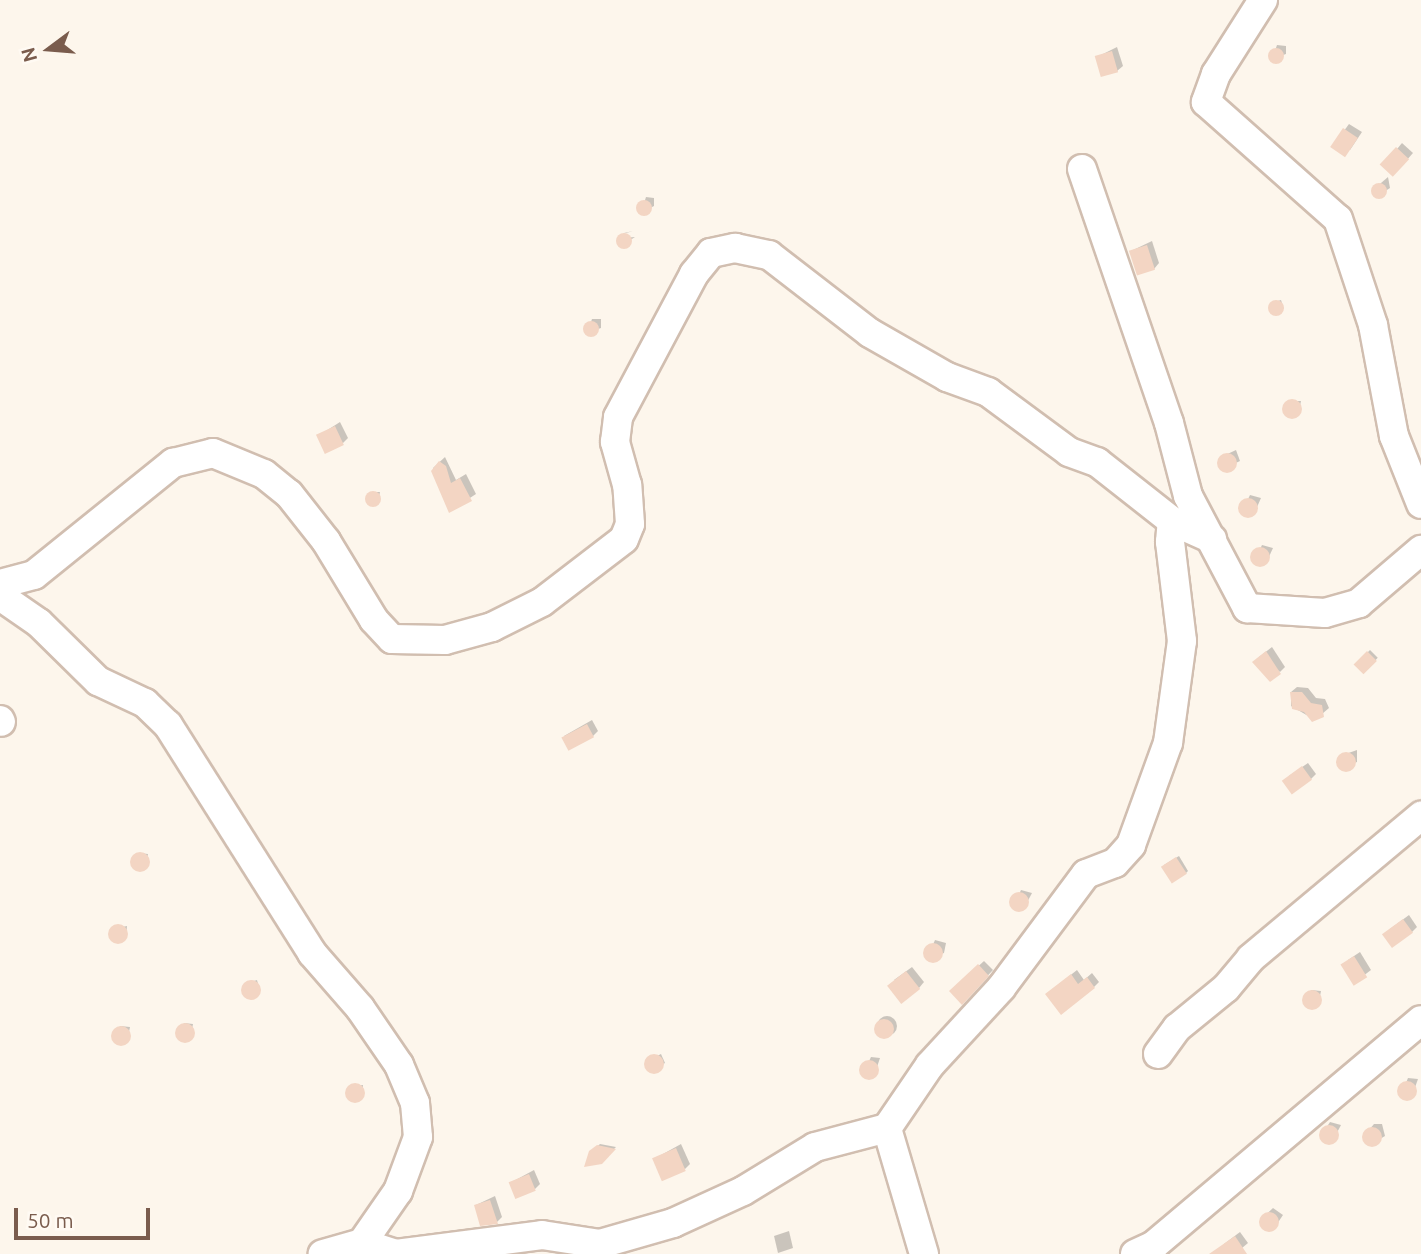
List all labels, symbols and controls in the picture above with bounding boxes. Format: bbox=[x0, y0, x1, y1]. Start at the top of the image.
north arrow bbox=[14, 14, 84, 84]
text: N bbox=[16, 45, 41, 65]
scale bar bbox=[18, 1194, 154, 1238]
text: 50 m bbox=[27, 1208, 74, 1232]

